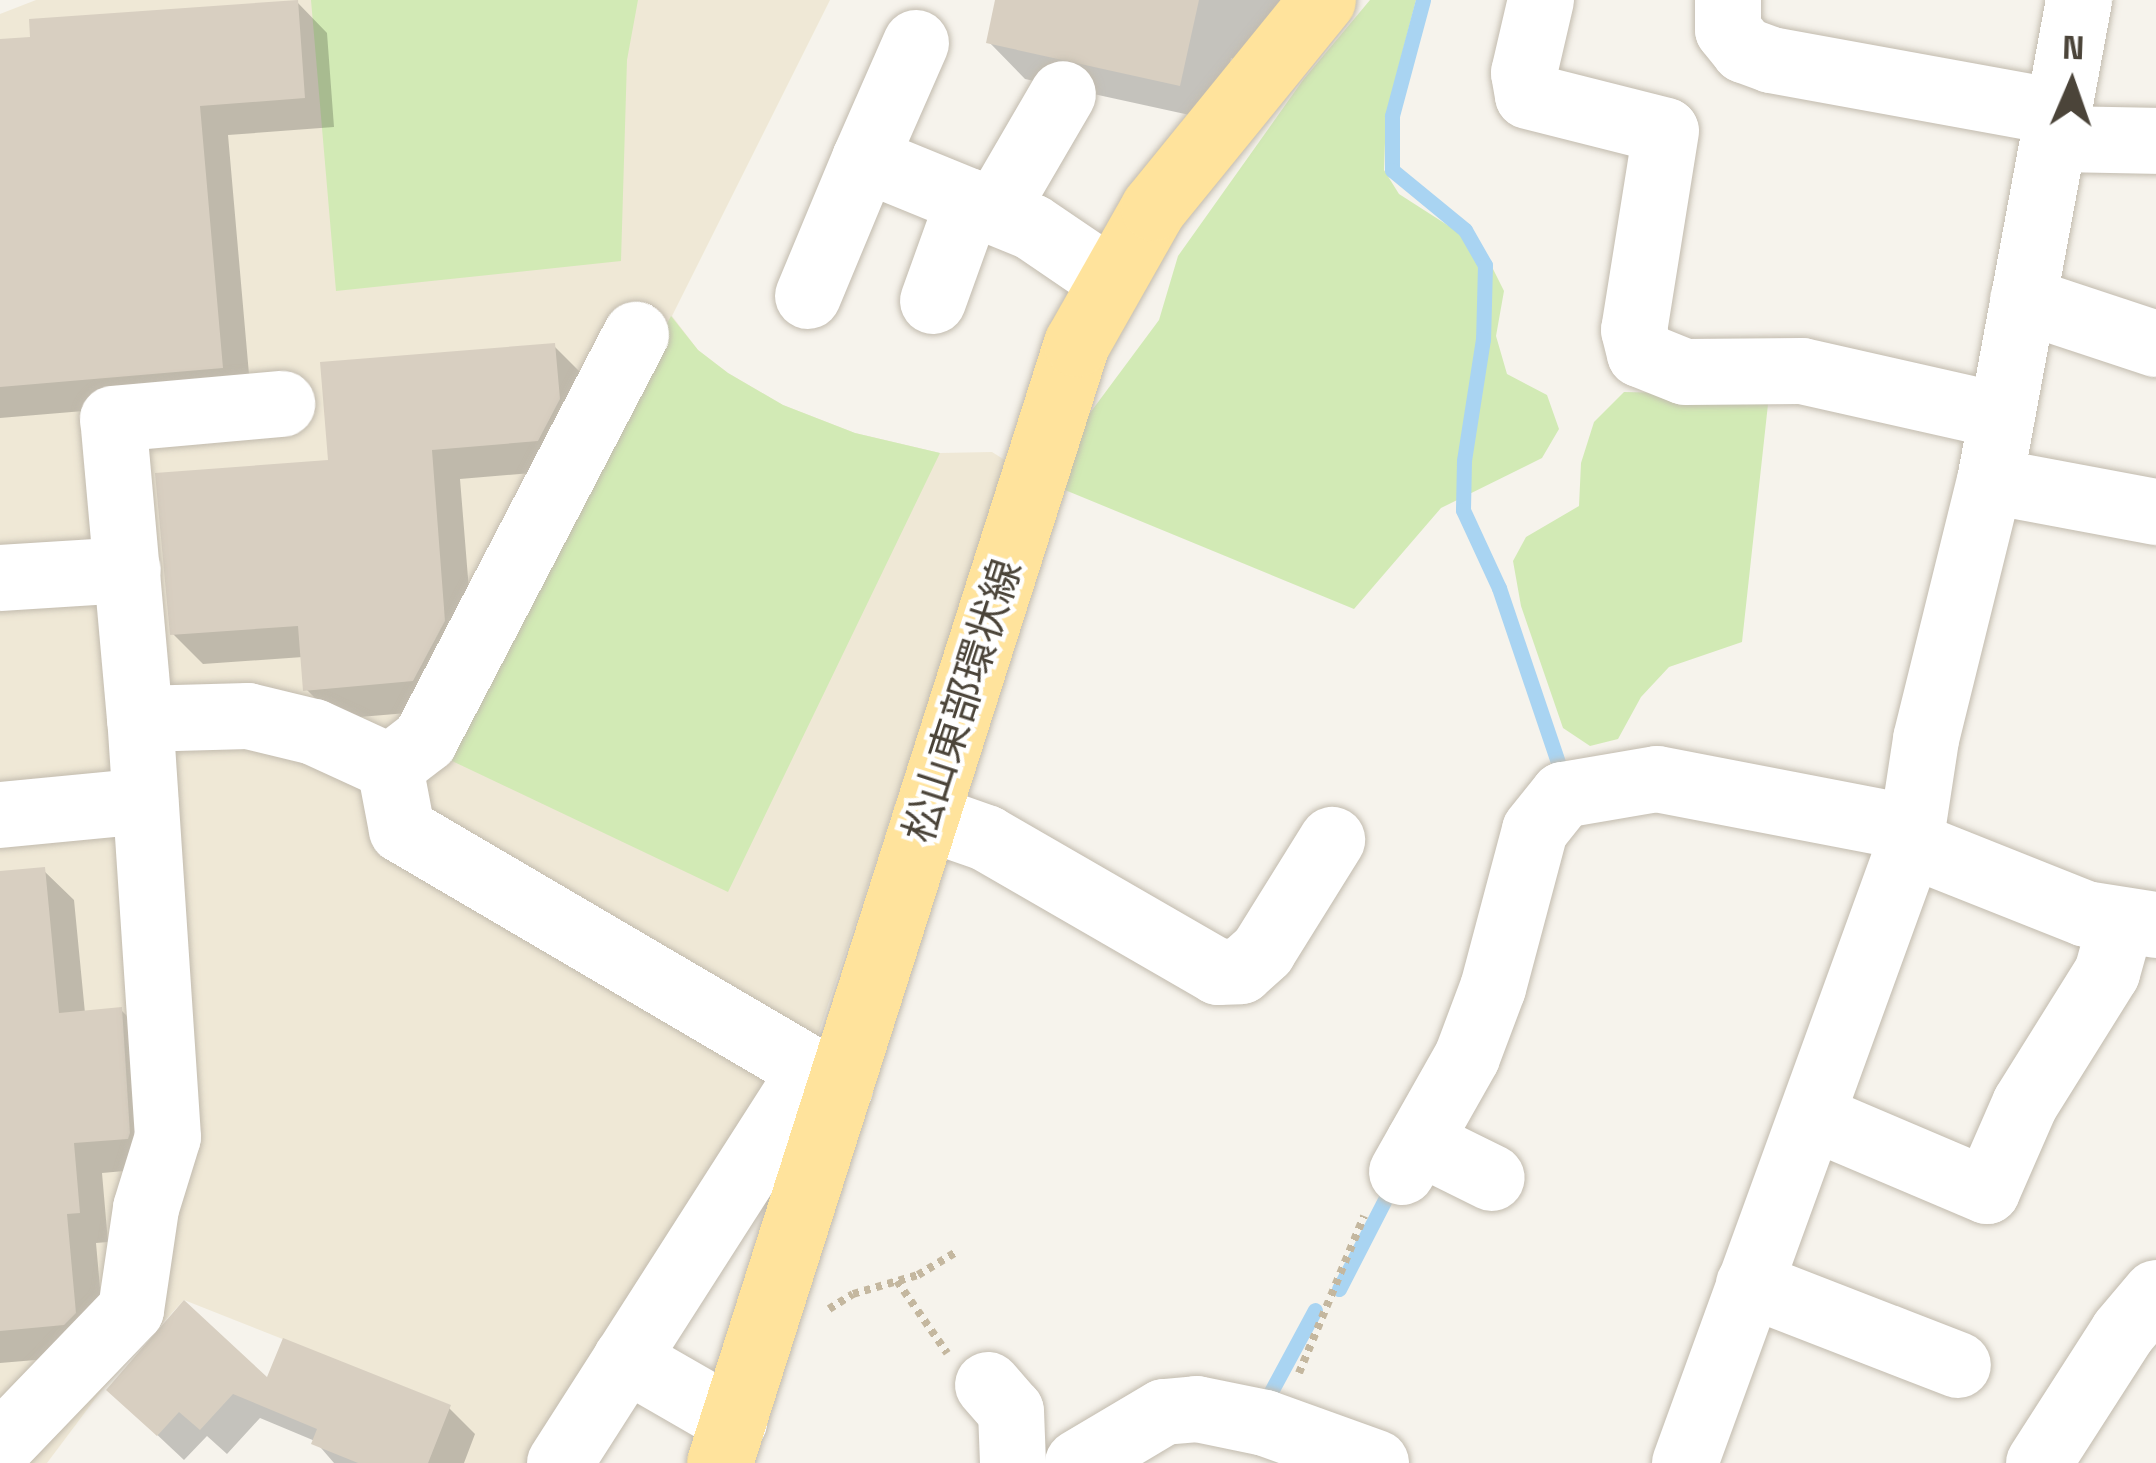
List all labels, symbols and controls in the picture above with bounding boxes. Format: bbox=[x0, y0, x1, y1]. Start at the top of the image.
north arrow bbox=[2012, 24, 2132, 144]
text: N bbox=[2061, 27, 2085, 69]
street label: 松山東部環状線 bbox=[894, 553, 1032, 849]

